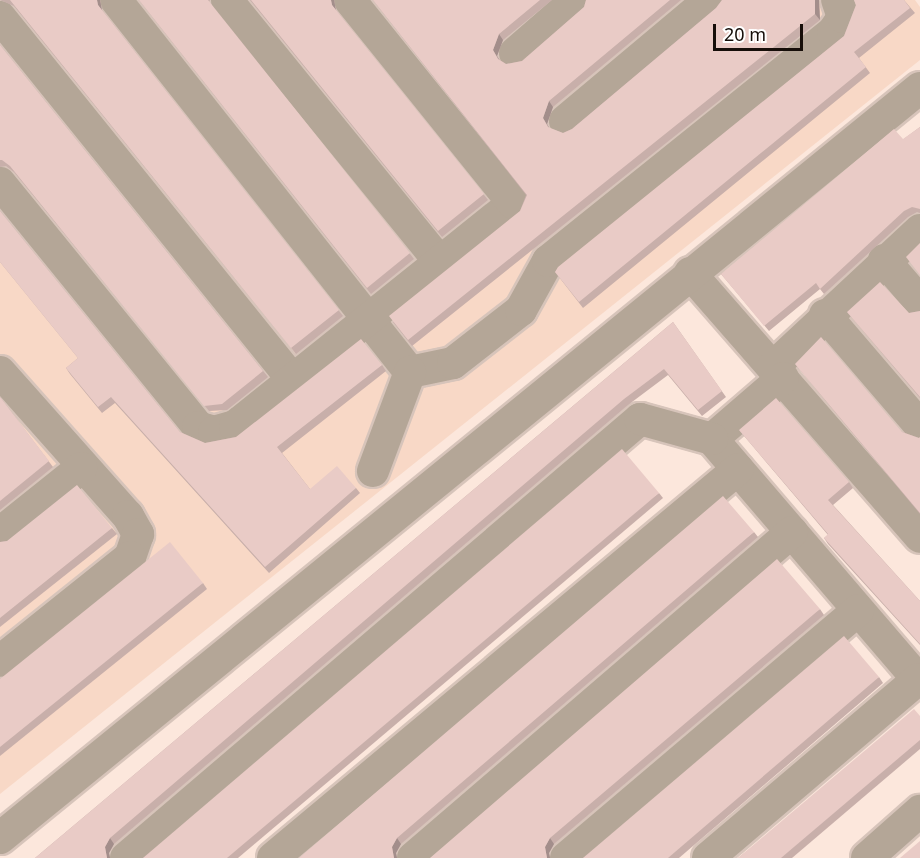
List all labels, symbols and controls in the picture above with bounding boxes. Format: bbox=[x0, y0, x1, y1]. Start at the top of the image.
scale bar bbox=[716, 12, 806, 50]
text: 20 m bbox=[724, 22, 766, 46]

